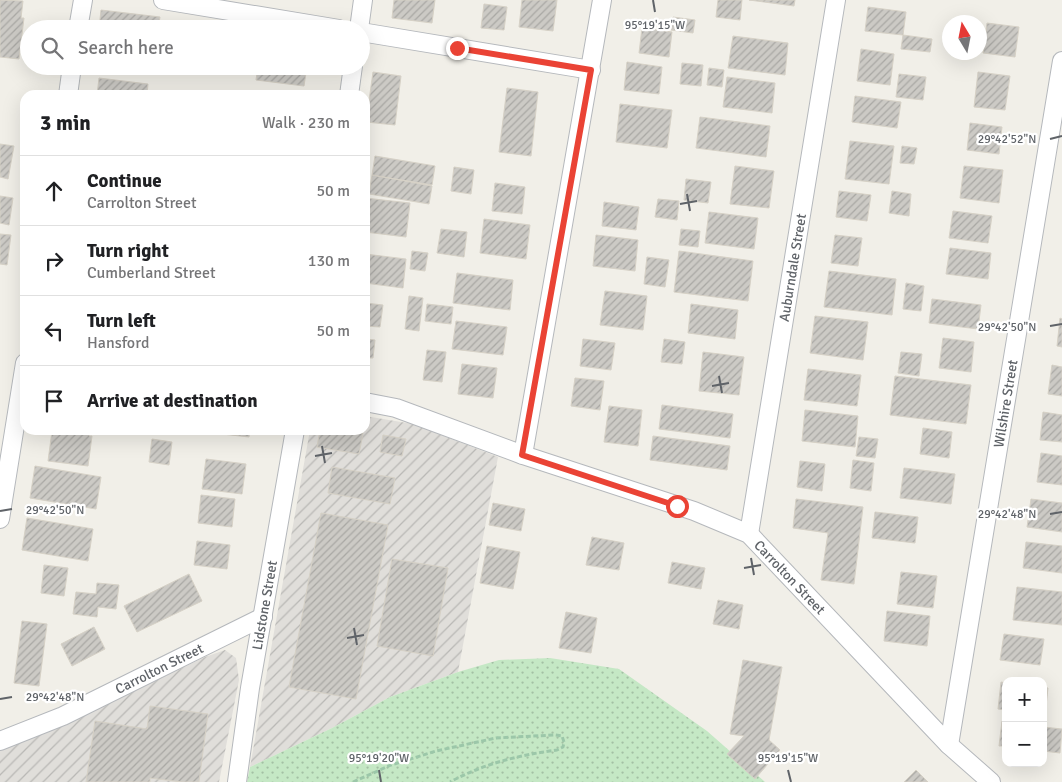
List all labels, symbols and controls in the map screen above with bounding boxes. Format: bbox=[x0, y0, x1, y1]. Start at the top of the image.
north arrow bbox=[942, 15, 987, 60]
text: 95°19'15"W bbox=[625, 18, 685, 33]
search box bbox=[20, 20, 370, 75]
icon: search bbox=[38, 34, 66, 62]
text: Search here bbox=[78, 36, 174, 60]
route end bbox=[446, 37, 469, 60]
text: 3 min bbox=[40, 110, 91, 136]
text: Walk · 230 m bbox=[262, 113, 350, 133]
text: 29°42'52"N bbox=[978, 132, 1036, 147]
text: Continue bbox=[87, 169, 162, 193]
icon: ahead bbox=[40, 177, 68, 205]
text: 50 m bbox=[316, 181, 350, 201]
text: Carrolton Street bbox=[87, 193, 197, 213]
street label: Auburndale Street bbox=[776, 212, 810, 323]
text: Turn right bbox=[87, 239, 169, 263]
icon: right bbox=[40, 247, 68, 275]
text: 130 m bbox=[308, 251, 350, 271]
text: Cumberland Street bbox=[87, 263, 216, 283]
text: Turn left bbox=[87, 309, 156, 333]
icon: left bbox=[40, 317, 68, 345]
text: 29°42'50"N bbox=[978, 320, 1036, 335]
text: 50 m bbox=[316, 321, 350, 341]
text: Hansford bbox=[87, 333, 149, 353]
street label: Wilshire Street bbox=[990, 358, 1022, 449]
icon: arrive bbox=[40, 387, 68, 415]
text: Arrive at destination bbox=[87, 389, 258, 413]
route start bbox=[666, 495, 689, 518]
text: 29°42'50"N bbox=[26, 503, 84, 518]
text: 29°42'48"N bbox=[978, 507, 1036, 522]
street label: Carrolton Street bbox=[750, 537, 829, 618]
street label: Lidstone Street bbox=[249, 559, 281, 651]
street label: Carrolton Street bbox=[113, 640, 206, 698]
map controls bbox=[1002, 677, 1047, 767]
button: + bbox=[1002, 677, 1047, 722]
text: 29°42'48"N bbox=[26, 690, 84, 705]
button: − bbox=[1002, 722, 1047, 767]
text: 95°19'20"W bbox=[349, 751, 409, 766]
text: 95°19'15"W bbox=[758, 751, 818, 766]

